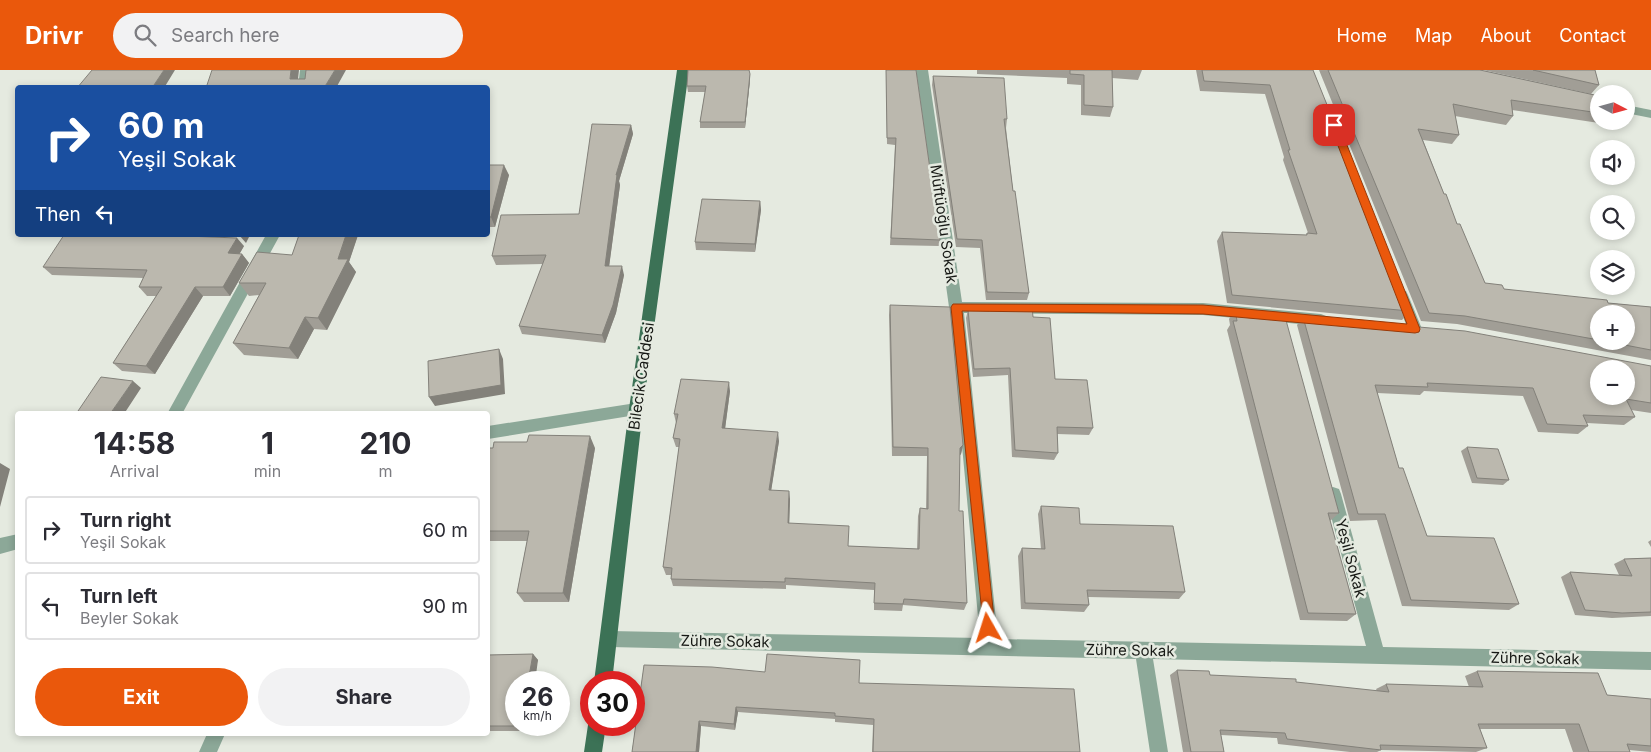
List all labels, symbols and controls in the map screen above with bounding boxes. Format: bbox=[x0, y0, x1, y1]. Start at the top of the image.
search box bbox=[113, 13, 463, 58]
text: Drivr bbox=[25, 21, 83, 50]
icon: search bbox=[131, 21, 159, 49]
text: Search here bbox=[171, 24, 280, 47]
text: Home bbox=[1337, 25, 1387, 46]
text: Map bbox=[1415, 25, 1452, 46]
text: About bbox=[1480, 25, 1531, 46]
text: Contact bbox=[1559, 25, 1626, 46]
north arrow bbox=[1590, 85, 1635, 130]
map controls bbox=[1590, 85, 1635, 405]
text: 60 m bbox=[118, 104, 205, 146]
pin bbox=[1313, 104, 1355, 146]
icon: right bbox=[35, 105, 100, 170]
icon: arrive bbox=[1320, 111, 1348, 139]
button: sound bbox=[1590, 140, 1635, 185]
text: Yeşil Sokak bbox=[118, 146, 236, 172]
street label: Müftüoğlu Sokak bbox=[926, 163, 962, 285]
button: search bbox=[1590, 195, 1635, 240]
icon: left bbox=[91, 200, 119, 228]
text: Then bbox=[35, 203, 81, 226]
button: layers bbox=[1590, 250, 1635, 295]
button: + bbox=[1590, 305, 1635, 350]
street label: Bilecik Caddesi bbox=[624, 321, 658, 431]
button: − bbox=[1590, 360, 1635, 405]
text: 14:58 bbox=[93, 425, 175, 461]
text: 1 bbox=[261, 425, 274, 461]
text: 210 bbox=[360, 425, 412, 461]
text: Arrival bbox=[110, 461, 159, 481]
text: min bbox=[254, 461, 281, 481]
text: m bbox=[379, 461, 393, 481]
text: Turn right bbox=[80, 509, 171, 532]
icon: right bbox=[37, 516, 65, 544]
street label: Yeşil Sokak bbox=[1331, 517, 1371, 600]
text: 60 m bbox=[422, 519, 468, 542]
text: Yeşil Sokak bbox=[80, 532, 166, 552]
text: Turn left bbox=[80, 585, 158, 608]
icon: left bbox=[37, 592, 65, 620]
text: 90 m bbox=[422, 595, 468, 618]
position arrow bbox=[961, 601, 1013, 653]
text: Beyler Sokak bbox=[80, 608, 179, 628]
street label: Zühre Sokak bbox=[680, 631, 770, 651]
street label: Zühre Sokak bbox=[1085, 640, 1175, 660]
street label: Zühre Sokak bbox=[1490, 648, 1580, 668]
button: Exit bbox=[35, 668, 248, 726]
button: Share bbox=[258, 668, 470, 726]
speed limit sign: 30 bbox=[580, 671, 645, 736]
text: 26 bbox=[522, 682, 553, 712]
text: km/h bbox=[523, 708, 552, 723]

